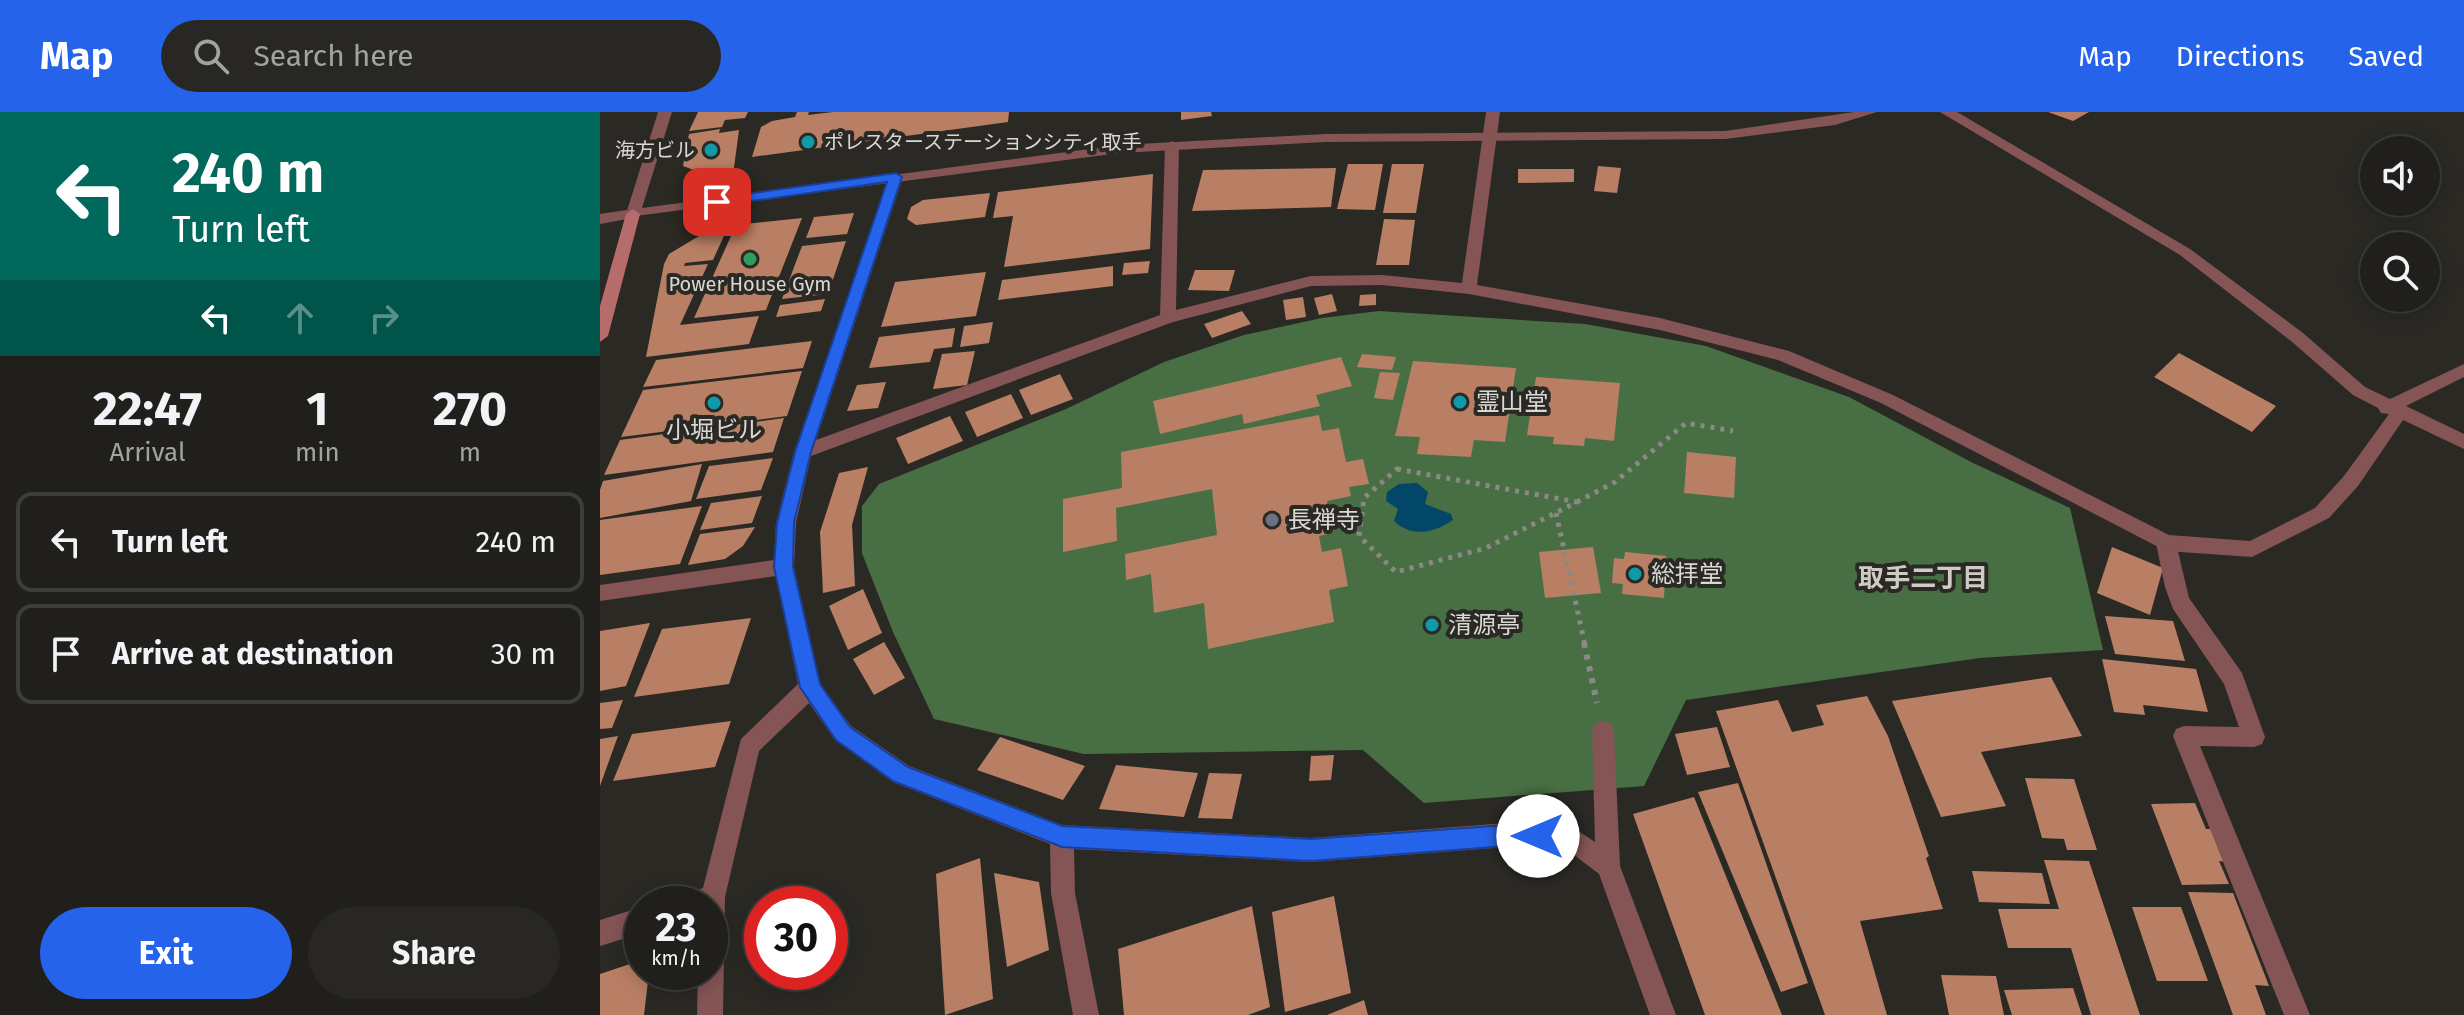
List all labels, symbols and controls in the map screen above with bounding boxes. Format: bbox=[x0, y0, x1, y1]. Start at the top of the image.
search box bbox=[161, 20, 721, 92]
text: Map bbox=[40, 33, 113, 79]
icon: search bbox=[189, 34, 233, 78]
text: Search here bbox=[253, 38, 414, 74]
text: Map bbox=[2078, 40, 2132, 73]
text: Directions bbox=[2176, 40, 2304, 73]
text: Saved bbox=[2348, 40, 2424, 73]
place label: ポレスターステーションシティ取手 bbox=[824, 130, 1141, 154]
marker: ポレスターステーションシティ取手 bbox=[799, 133, 817, 151]
map controls bbox=[2360, 136, 2440, 312]
button: sound bbox=[2360, 136, 2440, 216]
place label: 海方ビル bbox=[615, 138, 695, 162]
text: 240 m bbox=[172, 140, 324, 207]
marker: 海方ビル bbox=[702, 141, 720, 159]
icon: left bbox=[40, 144, 144, 248]
pin bbox=[683, 168, 751, 236]
icon: arrive bbox=[695, 180, 739, 224]
text: Turn left bbox=[172, 208, 310, 252]
button: search bbox=[2360, 232, 2440, 312]
marker: Power House Gym bbox=[741, 250, 759, 268]
place label: Power House Gym bbox=[668, 272, 832, 296]
icon: left bbox=[194, 296, 238, 340]
icon: ahead bbox=[278, 296, 322, 340]
icon: right bbox=[362, 296, 406, 340]
text: 22:47 bbox=[93, 380, 202, 438]
text: 1 bbox=[306, 380, 329, 438]
text: 270 bbox=[433, 380, 507, 438]
place label: 霊山堂 bbox=[1476, 388, 1548, 416]
marker: 霊山堂 bbox=[1451, 393, 1469, 411]
marker: 小堀ビル bbox=[705, 394, 723, 412]
place label: 小堀ビル bbox=[666, 416, 762, 444]
text: Arrival bbox=[109, 437, 186, 468]
text: min bbox=[295, 437, 340, 468]
text: m bbox=[459, 437, 481, 468]
place label: 長禅寺 bbox=[1288, 506, 1360, 534]
marker: 長禅寺 bbox=[1263, 511, 1281, 529]
icon: left bbox=[44, 520, 88, 564]
text: Turn left bbox=[112, 524, 228, 560]
text: 240 m bbox=[476, 524, 556, 560]
place label: 総拝堂 bbox=[1651, 560, 1723, 588]
district label: 取手二丁目 bbox=[1858, 563, 1988, 594]
marker: 総拝堂 bbox=[1626, 565, 1644, 583]
place label: 清源亭 bbox=[1448, 611, 1520, 639]
marker: 清源亭 bbox=[1423, 616, 1441, 634]
icon: arrive bbox=[44, 632, 88, 676]
text: Arrive at destination bbox=[112, 636, 394, 672]
text: 30 m bbox=[491, 636, 556, 672]
position arrow bbox=[1496, 794, 1580, 878]
speed limit sign: 30 bbox=[744, 886, 848, 990]
text: 23 bbox=[655, 904, 697, 952]
button: Exit bbox=[40, 907, 292, 999]
button: Share bbox=[308, 907, 560, 999]
text: km/h bbox=[651, 946, 701, 970]

